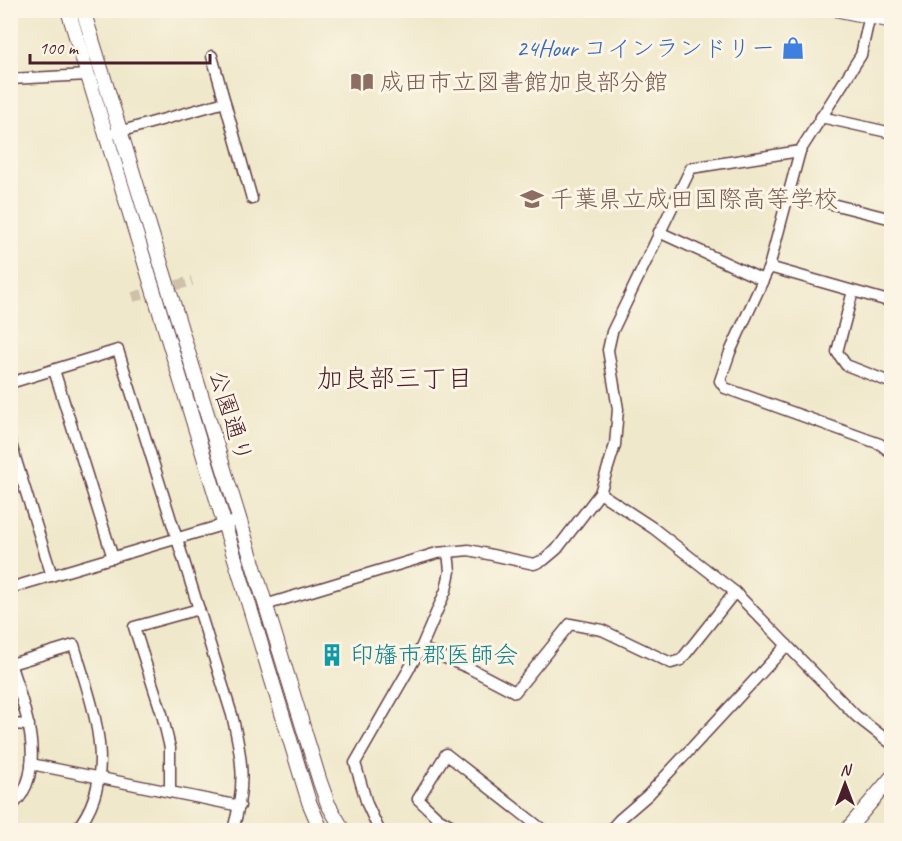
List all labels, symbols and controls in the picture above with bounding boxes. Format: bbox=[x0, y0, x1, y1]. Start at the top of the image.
scale bar bbox=[30, 27, 210, 65]
place label: 24Hour コインランドリー bbox=[516, 33, 775, 63]
shop icon: 24Hour コインランドリー bbox=[780, 35, 806, 61]
text: 100 m bbox=[39, 37, 80, 59]
place label: 成田市立図書館加良部分館 bbox=[380, 67, 668, 97]
library icon: 成田市立図書館加良部分館 bbox=[349, 69, 375, 95]
place label: 千葉県立成田国際高等学校 bbox=[550, 184, 838, 214]
school or university icon: 千葉県立成田国際高等学校 bbox=[519, 186, 545, 212]
district label: 加良部三丁目 bbox=[317, 362, 473, 395]
street label: 公園通り bbox=[203, 366, 259, 466]
place label: 印旛市郡医師会 bbox=[350, 640, 518, 670]
building icon: 印旛市郡医師会 bbox=[319, 642, 345, 668]
north arrow bbox=[815, 754, 875, 814]
text: N bbox=[840, 760, 853, 780]

